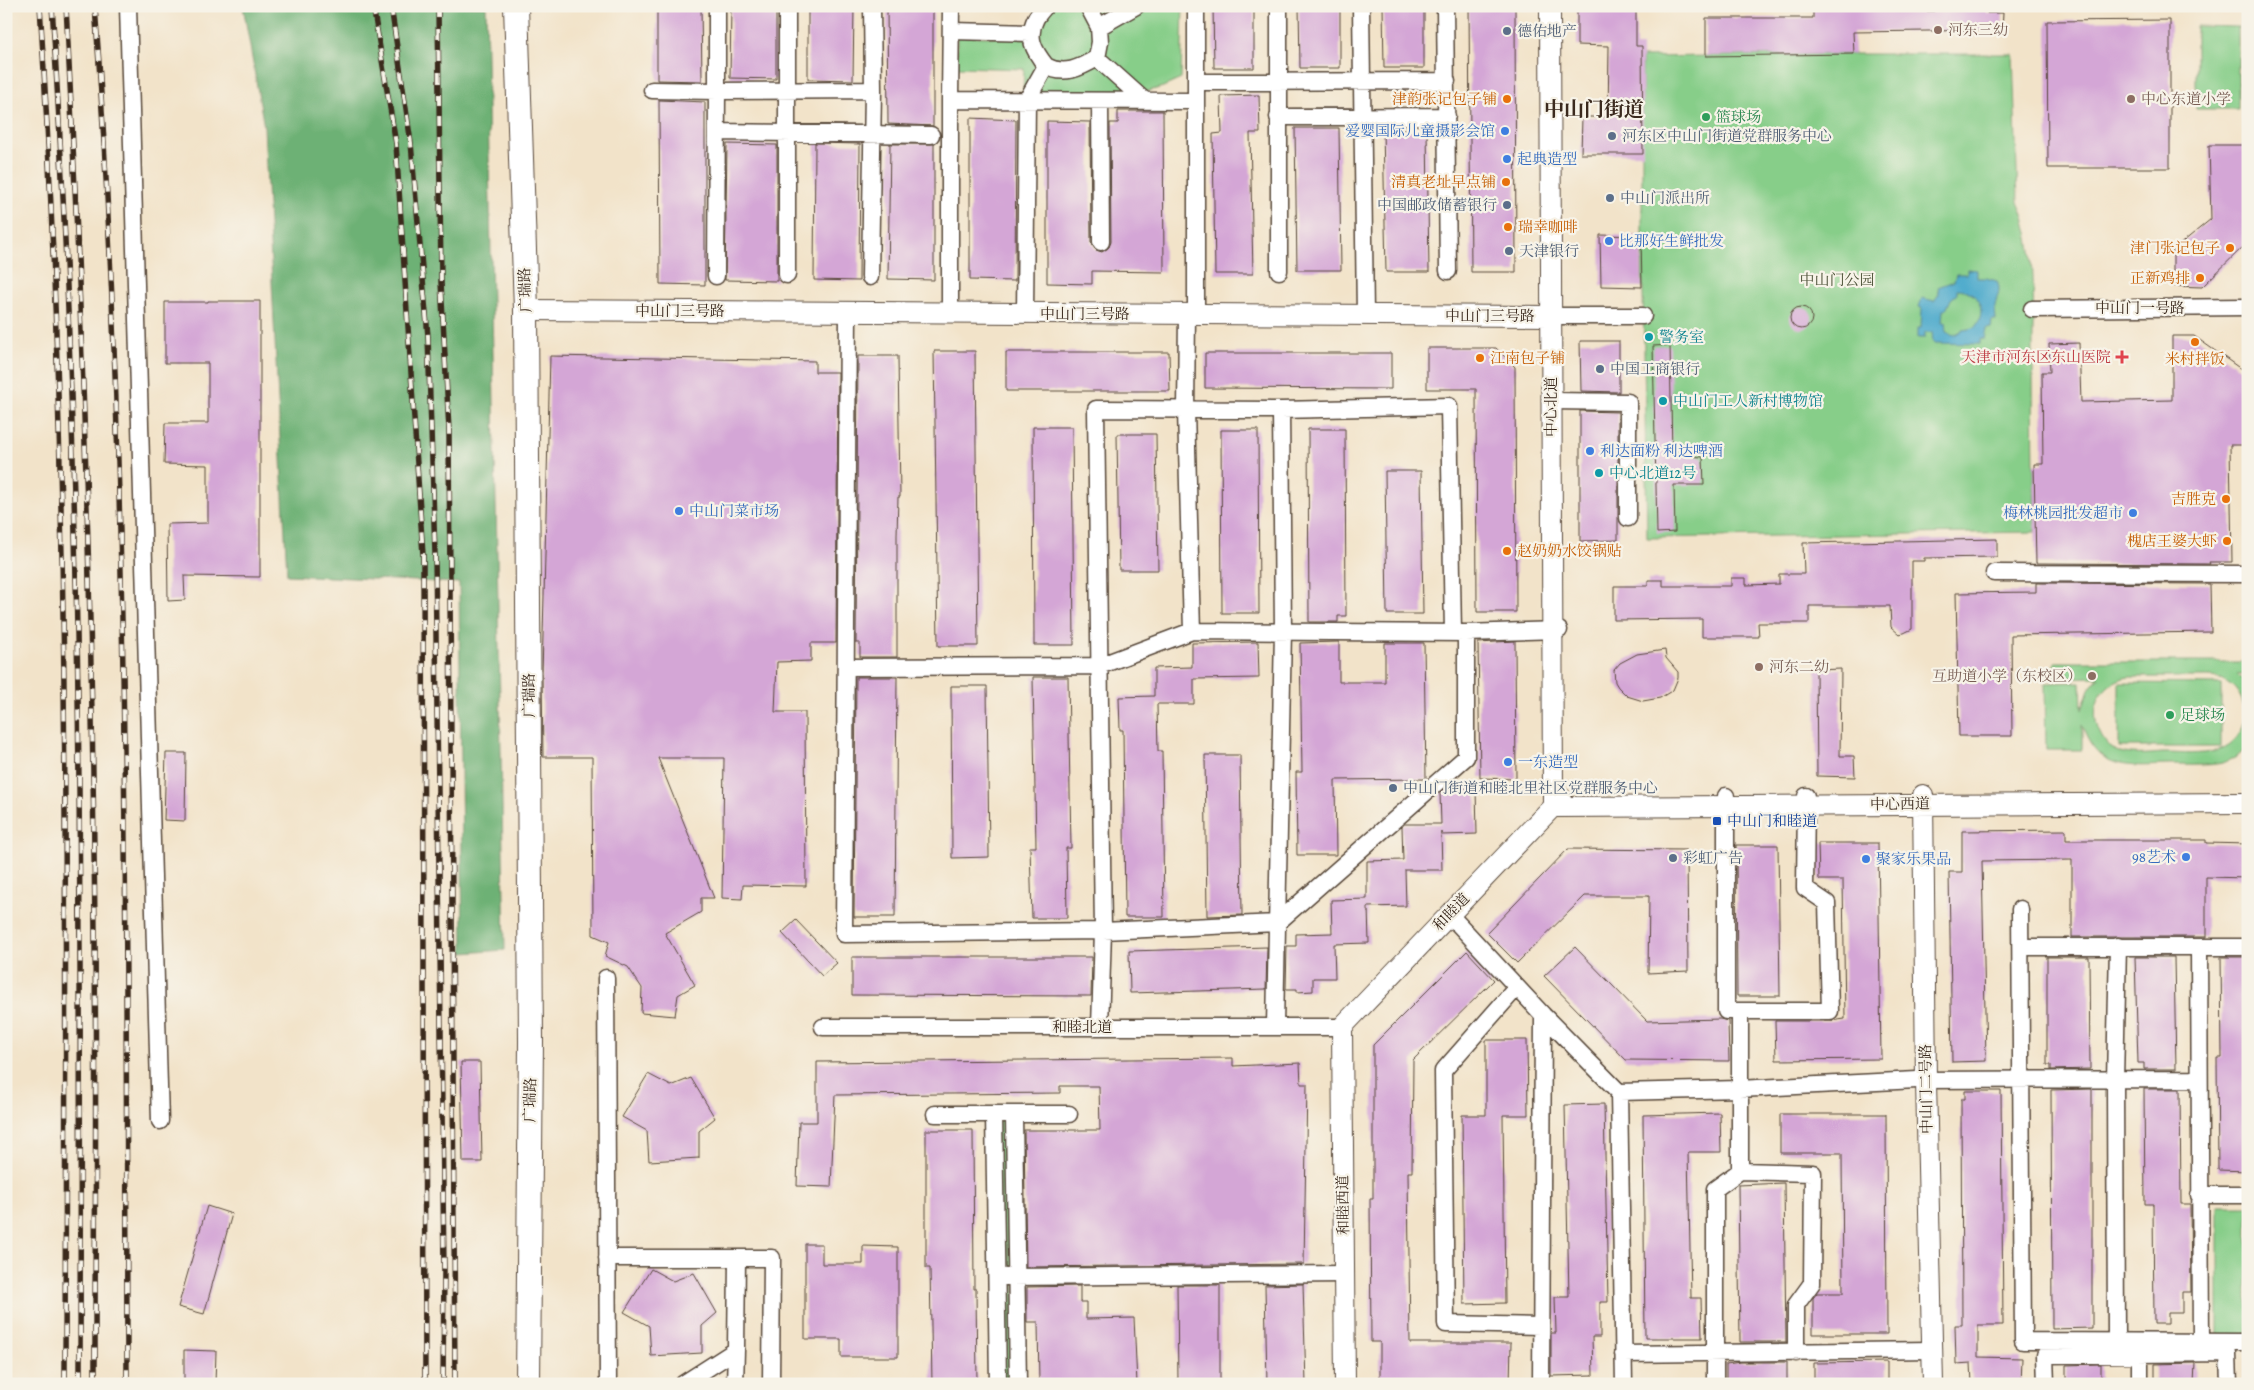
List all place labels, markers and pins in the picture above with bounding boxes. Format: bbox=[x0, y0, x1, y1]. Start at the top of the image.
place label: 河东三幼 bbox=[1948, 20, 2008, 40]
place label: 德佑地产 bbox=[1517, 21, 1577, 41]
marker: 河东三幼 bbox=[1932, 24, 1944, 36]
marker: 德佑地产 bbox=[1501, 25, 1513, 37]
place label: 津韵张记包子铺 bbox=[1392, 89, 1497, 109]
place label: 中心东道小学 bbox=[2141, 89, 2231, 109]
marker: 津韵张记包子铺 bbox=[1501, 93, 1513, 105]
marker: 中心东道小学 bbox=[2125, 93, 2137, 105]
place label: 篮球场 bbox=[1716, 107, 1761, 127]
marker: 篮球场 bbox=[1700, 111, 1712, 123]
place label: 爱婴国际儿童摄影会馆 bbox=[1345, 121, 1495, 141]
marker: 爱婴国际儿童摄影会馆 bbox=[1499, 125, 1511, 137]
place label: 河东区中山门街道党群服务中心 bbox=[1622, 126, 1832, 146]
marker: 河东区中山门街道党群服务中心 bbox=[1606, 130, 1618, 142]
place label: 起典造型 bbox=[1517, 149, 1577, 169]
marker: 起典造型 bbox=[1501, 153, 1513, 165]
place label: 清真老址早点铺 bbox=[1391, 172, 1496, 192]
marker: 清真老址早点铺 bbox=[1500, 176, 1512, 188]
place label: 中山门派出所 bbox=[1620, 188, 1710, 208]
marker: 中山门派出所 bbox=[1604, 192, 1616, 204]
place label: 中国邮政储蓄银行 bbox=[1377, 195, 1497, 215]
marker: 中国邮政储蓄银行 bbox=[1501, 199, 1513, 211]
place label: 瑞幸咖啡 bbox=[1518, 217, 1578, 237]
marker: 瑞幸咖啡 bbox=[1502, 221, 1514, 233]
place label: 比那好生鲜批发 bbox=[1619, 231, 1724, 251]
marker: 比那好生鲜批发 bbox=[1603, 235, 1615, 247]
place label: 津门张记包子 bbox=[2130, 238, 2220, 258]
place label: 天津银行 bbox=[1519, 241, 1579, 261]
marker: 津门张记包子 bbox=[2224, 242, 2236, 254]
marker: 天津银行 bbox=[1503, 245, 1515, 257]
place label: 正新鸡排 bbox=[2130, 268, 2190, 288]
marker: 正新鸡排 bbox=[2194, 272, 2206, 284]
place label: 警务室 bbox=[1659, 327, 1704, 347]
marker: 警务室 bbox=[1643, 331, 1655, 343]
marker: 米村拌饭 bbox=[2189, 336, 2201, 348]
place label: 天津市河东区东山医院 bbox=[1961, 347, 2111, 367]
place label: 江南包子铺 bbox=[1490, 348, 1565, 368]
place label: 米村拌饭 bbox=[2165, 349, 2225, 369]
marker: 天津市河东区东山医院 bbox=[2115, 350, 2129, 364]
marker: 江南包子铺 bbox=[1474, 352, 1486, 364]
place label: 中国工商银行 bbox=[1610, 359, 1700, 379]
marker: 中国工商银行 bbox=[1594, 363, 1606, 375]
place label: 中山门工人新村博物馆 bbox=[1673, 391, 1823, 411]
marker: 中山门工人新村博物馆 bbox=[1657, 395, 1669, 407]
place label: 利达面粉 利达啤酒 bbox=[1600, 441, 1723, 461]
marker: 利达面粉 利达啤酒 bbox=[1584, 445, 1596, 457]
place label: 中心北道12号 bbox=[1609, 463, 1696, 483]
marker: 中心北道12号 bbox=[1593, 467, 1605, 479]
place label: 吉胜克 bbox=[2171, 489, 2216, 509]
marker: 吉胜克 bbox=[2220, 493, 2232, 505]
place label: 中山门菜市场 bbox=[689, 501, 779, 521]
place label: 梅林桃园批发超市 bbox=[2003, 503, 2123, 523]
marker: 中山门菜市场 bbox=[673, 505, 685, 517]
marker: 梅林桃园批发超市 bbox=[2127, 507, 2139, 519]
place label: 槐店王婆大虾 bbox=[2127, 531, 2217, 551]
marker: 槐店王婆大虾 bbox=[2221, 535, 2233, 547]
place label: 赵奶奶水饺锅贴 bbox=[1517, 541, 1622, 561]
marker: 赵奶奶水饺锅贴 bbox=[1501, 545, 1513, 557]
place label: 河东二幼 bbox=[1769, 657, 1829, 677]
marker: 河东二幼 bbox=[1753, 661, 1765, 673]
place label: 互助道小学（东校区） bbox=[1932, 666, 2082, 686]
marker: 互助道小学（东校区） bbox=[2086, 670, 2098, 682]
place label: 足球场 bbox=[2180, 705, 2225, 725]
marker: 足球场 bbox=[2164, 709, 2176, 721]
place label: 一东造型 bbox=[1518, 752, 1578, 772]
marker: 一东造型 bbox=[1502, 756, 1514, 768]
place label: 中山门街道和睦北里社区党群服务中心 bbox=[1403, 778, 1658, 798]
marker: 中山门街道和睦北里社区党群服务中心 bbox=[1387, 782, 1399, 794]
place label: 中山门和睦道 bbox=[1727, 811, 1817, 831]
marker: 中山门和睦道 bbox=[1711, 815, 1723, 827]
place label: 98艺术 bbox=[2132, 847, 2176, 867]
place label: 彩虹广告 bbox=[1683, 848, 1743, 868]
place label: 聚家乐果品 bbox=[1876, 849, 1951, 869]
marker: 98艺术 bbox=[2180, 851, 2192, 863]
marker: 彩虹广告 bbox=[1667, 852, 1679, 864]
marker: 聚家乐果品 bbox=[1860, 853, 1872, 865]

